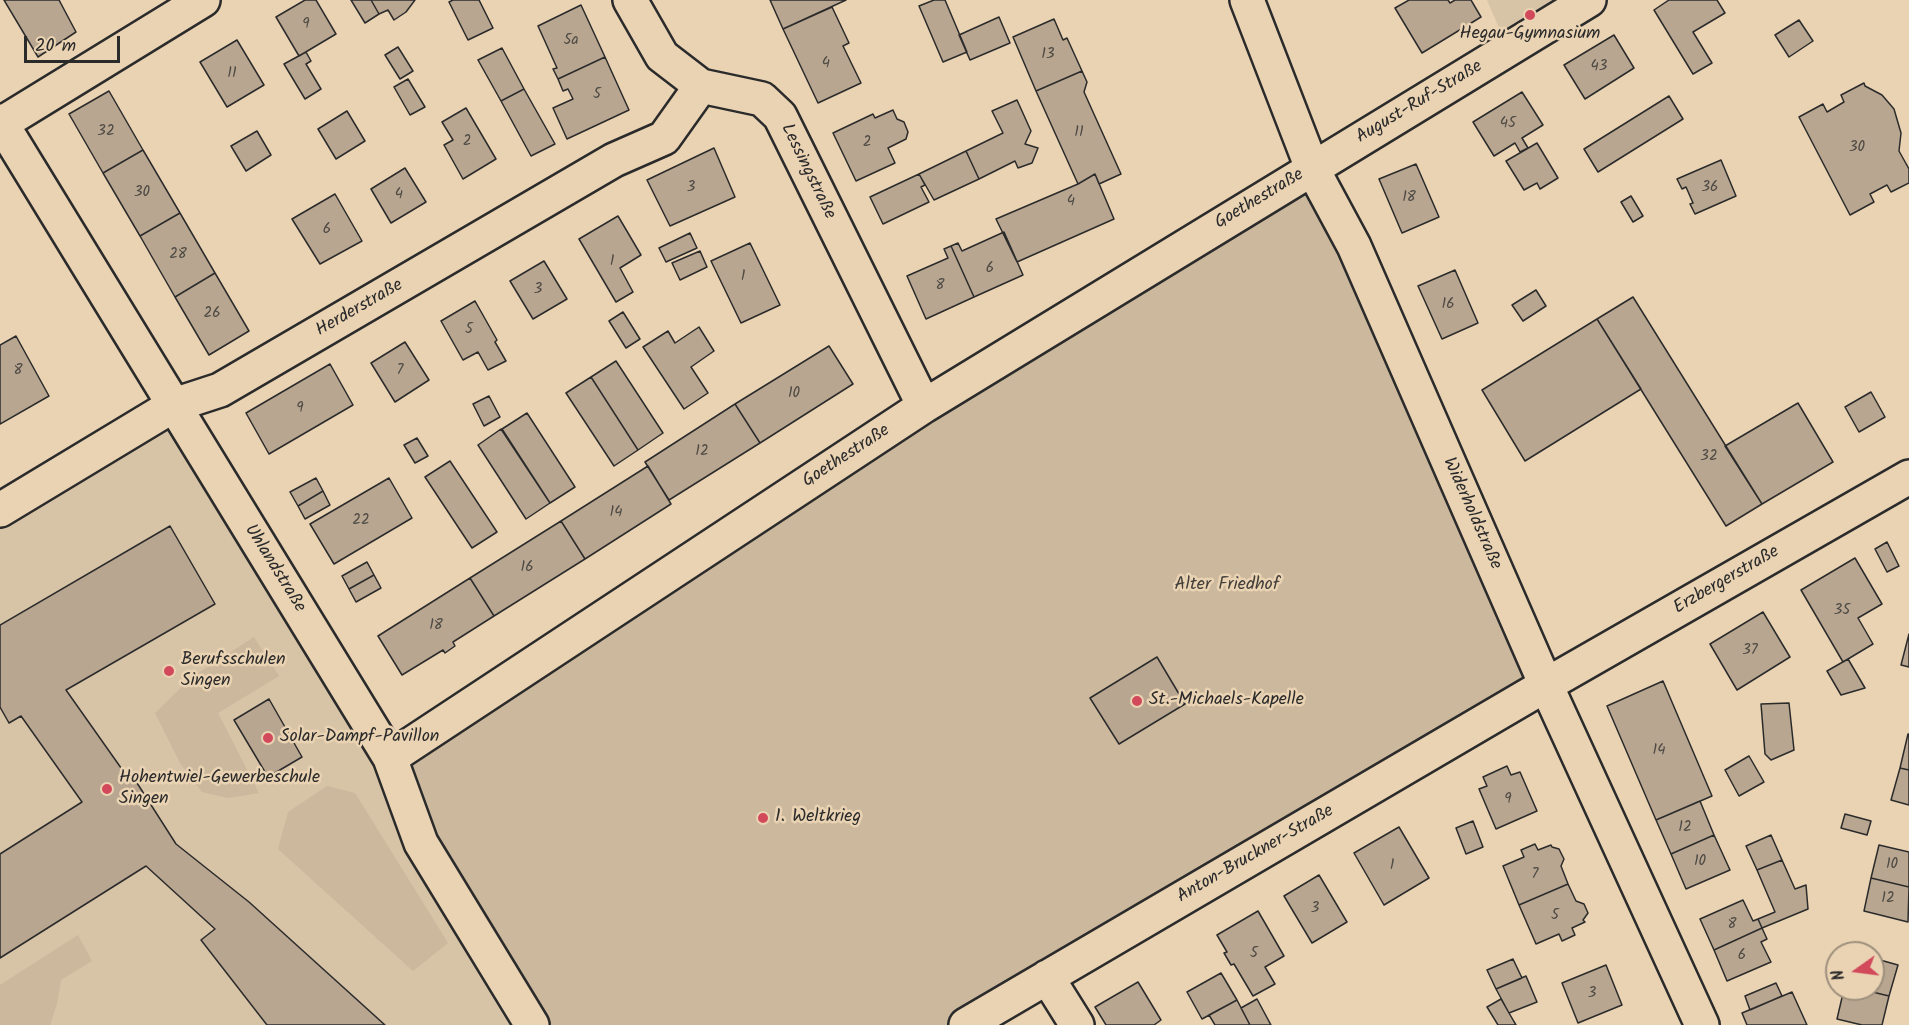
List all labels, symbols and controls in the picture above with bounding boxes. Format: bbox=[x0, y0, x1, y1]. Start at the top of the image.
marker: Hegau-Gymnasium bbox=[1523, 8, 1537, 22]
house number: 9 bbox=[302, 16, 310, 34]
scale bar bbox=[27, 24, 123, 62]
place label: Hegau-Gymnasium bbox=[1460, 24, 1600, 46]
text: 20 m bbox=[35, 32, 76, 61]
house number: 5a bbox=[563, 32, 579, 50]
house number: 13 bbox=[1041, 46, 1055, 64]
house number: 4 bbox=[822, 55, 830, 73]
street label: August-Ruf-Straße bbox=[1353, 57, 1487, 149]
house number: 43 bbox=[1591, 58, 1607, 76]
house number: 11 bbox=[227, 65, 237, 83]
house number: 5 bbox=[593, 86, 601, 104]
house number: 45 bbox=[1500, 115, 1516, 133]
street label: Lessingstraße bbox=[775, 121, 839, 223]
house number: 32 bbox=[97, 123, 115, 141]
house number: 11 bbox=[1074, 124, 1084, 142]
house number: 2 bbox=[463, 133, 471, 151]
house number: 2 bbox=[863, 134, 871, 152]
house number: 30 bbox=[1849, 139, 1865, 157]
street label: Goethestraße bbox=[1212, 165, 1308, 235]
house number: 3 bbox=[687, 179, 695, 197]
house number: 36 bbox=[1702, 179, 1718, 197]
house number: 30 bbox=[134, 184, 150, 202]
house number: 4 bbox=[395, 186, 403, 204]
house number: 18 bbox=[1402, 189, 1416, 207]
house number: 4 bbox=[1067, 193, 1075, 211]
house number: 6 bbox=[323, 221, 331, 239]
house number: 28 bbox=[169, 246, 187, 264]
house number: 1 bbox=[610, 253, 614, 271]
house number: 6 bbox=[986, 260, 994, 278]
house number: 1 bbox=[741, 268, 745, 286]
street label: Herderstraße bbox=[313, 275, 407, 343]
house number: 8 bbox=[935, 277, 945, 295]
house number: 3 bbox=[534, 281, 542, 299]
house number: 16 bbox=[1441, 296, 1455, 314]
house number: 26 bbox=[203, 305, 221, 323]
house number: 5 bbox=[465, 321, 473, 339]
house number: 8 bbox=[13, 362, 23, 380]
house number: 7 bbox=[397, 362, 403, 380]
house number: 10 bbox=[788, 385, 800, 403]
house number: 9 bbox=[296, 400, 304, 418]
street label: Goethestraße bbox=[799, 421, 895, 493]
house number: 12 bbox=[695, 443, 709, 461]
house number: 32 bbox=[1700, 448, 1718, 466]
street label: Widerholdstraße bbox=[1437, 455, 1505, 573]
house number: 14 bbox=[610, 504, 622, 522]
house number: 22 bbox=[352, 512, 370, 530]
street label: Uhlandstraße bbox=[238, 521, 310, 617]
street label: Erzbergerstraße bbox=[1670, 542, 1784, 620]
house number: 16 bbox=[520, 559, 534, 577]
park label: Alter Friedhof bbox=[1175, 575, 1279, 597]
house number: 35 bbox=[1834, 602, 1850, 620]
house number: 18 bbox=[429, 617, 443, 635]
house number: 37 bbox=[1742, 642, 1758, 660]
place label: Berufsschulen Singen bbox=[181, 650, 286, 692]
marker: Berufsschulen Singen bbox=[162, 664, 176, 678]
place label: St.-Michaels-Kapelle bbox=[1149, 690, 1304, 712]
marker: St.-Michaels-Kapelle bbox=[1130, 694, 1144, 708]
place label: Solar-Dampf-Pavillon bbox=[280, 727, 439, 749]
marker: Solar-Dampf-Pavillon bbox=[261, 731, 275, 745]
house number: 14 bbox=[1653, 742, 1665, 760]
place label: Hohentwiel-Gewerbeschule Singen bbox=[119, 768, 320, 810]
marker: Hohentwiel-Gewerbeschule Singen bbox=[100, 782, 114, 796]
house number: 9 bbox=[1504, 791, 1512, 809]
street label: Anton-Bruckner-Straße bbox=[1174, 801, 1338, 909]
place label: 1. Weltkrieg bbox=[775, 807, 861, 829]
marker: 1. Weltkrieg bbox=[756, 811, 770, 825]
house number: 12 bbox=[1678, 819, 1692, 837]
house number: 10 bbox=[1694, 853, 1706, 871]
house number: 10 bbox=[1886, 856, 1898, 874]
house number: 1 bbox=[1390, 857, 1394, 875]
house number: 7 bbox=[1532, 866, 1538, 884]
house number: 12 bbox=[1881, 890, 1895, 908]
house number: 3 bbox=[1311, 900, 1319, 918]
house number: 5 bbox=[1551, 907, 1559, 925]
house number: 8 bbox=[1727, 916, 1737, 934]
north arrow bbox=[1825, 941, 1885, 1001]
house number: 5 bbox=[1250, 945, 1258, 963]
house number: 6 bbox=[1738, 947, 1746, 965]
text: N bbox=[1826, 967, 1852, 983]
house number: 3 bbox=[1588, 985, 1596, 1003]

